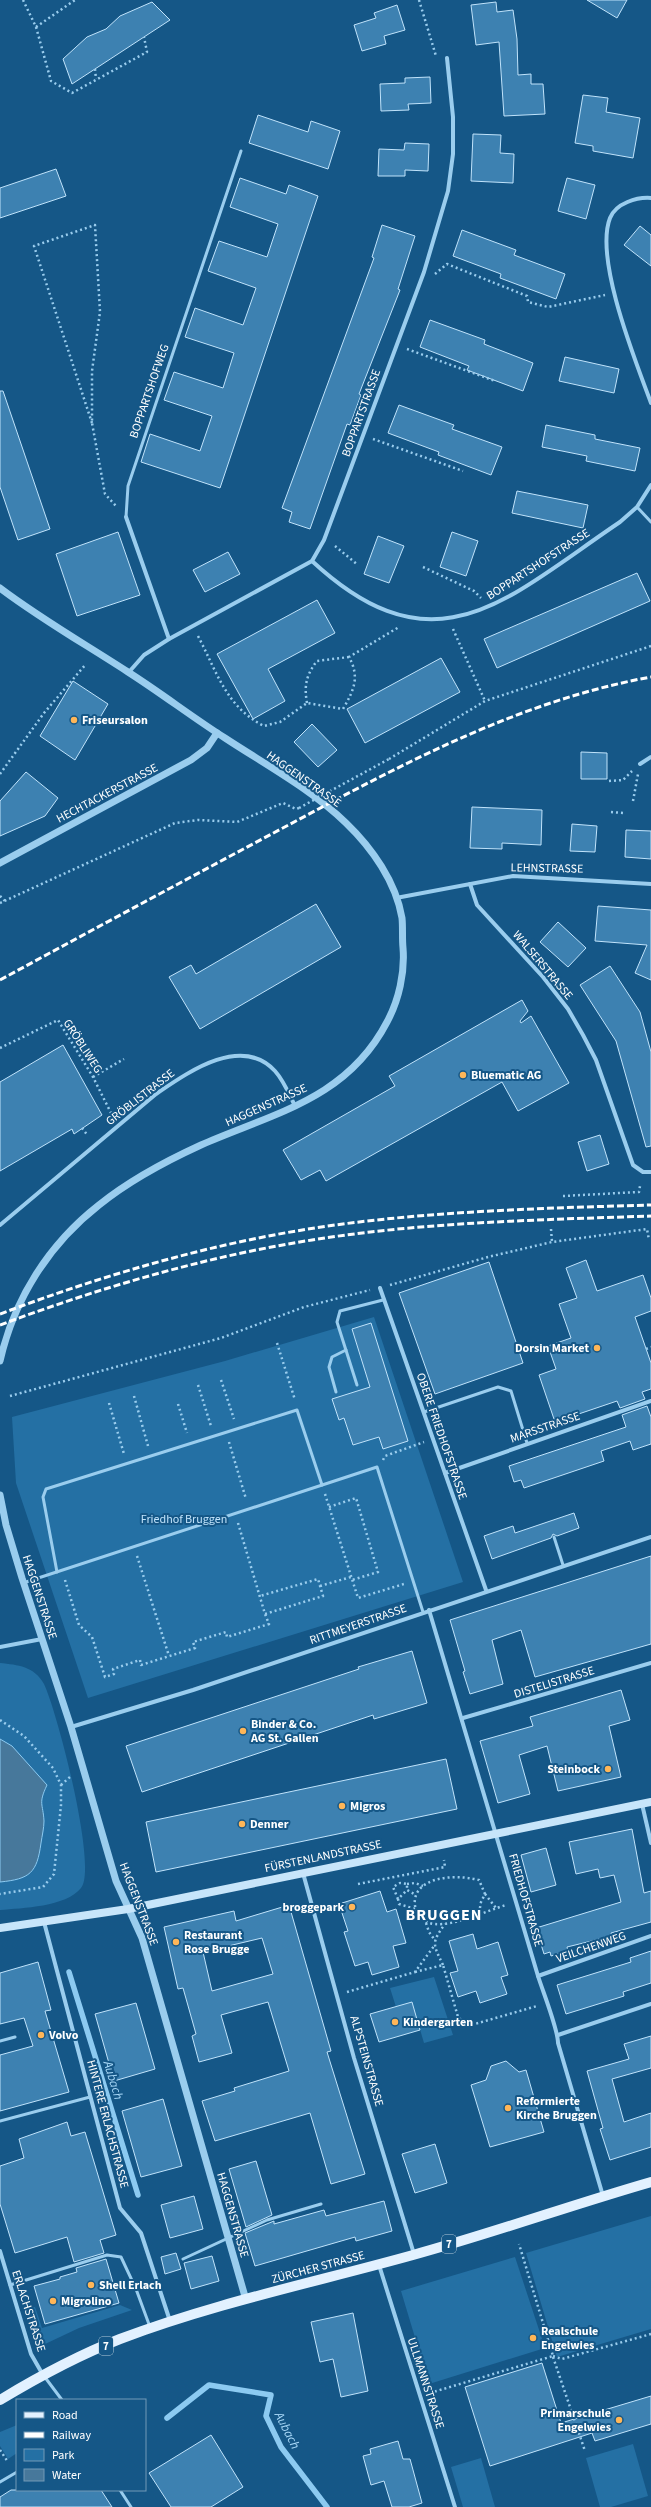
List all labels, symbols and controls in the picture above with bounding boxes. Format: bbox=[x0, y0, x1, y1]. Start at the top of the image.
street label: BOPPARTSHOFWEG bbox=[125, 342, 174, 441]
street label: BOPPARTSTRASSE bbox=[338, 367, 385, 459]
street label: BOPPARTSHOFSTRASSE bbox=[483, 525, 593, 604]
place label: Friseursalon bbox=[82, 712, 148, 729]
marker: Friseursalon bbox=[69, 715, 79, 725]
street label: HAGGENSTRASSE bbox=[263, 747, 345, 812]
street label: HECHTACKERSTRASSE bbox=[53, 759, 161, 827]
street label: LEHNSTRASSE bbox=[511, 859, 583, 878]
street label: WALSERSTRASSE bbox=[509, 927, 577, 1004]
street label: GRÖBLIWEG bbox=[59, 1016, 106, 1077]
street label: GRÖBLISTRASSE bbox=[102, 1065, 178, 1130]
place label: Bluematic AG bbox=[471, 1067, 541, 1084]
marker: Bluematic AG bbox=[458, 1070, 468, 1080]
street label: HAGGENSTRASSE bbox=[223, 1080, 310, 1131]
place label: Dorsin Market bbox=[515, 1340, 589, 1357]
marker: Dorsin Market bbox=[592, 1343, 602, 1353]
street label: OBERE FRIEDHOFSTRASSE bbox=[412, 1371, 471, 1502]
street label: MARSSTRASSE bbox=[508, 1408, 582, 1447]
park label: Friedhof Bruggen bbox=[141, 1511, 227, 1528]
street label: HAGGENSTRASSE bbox=[18, 1553, 61, 1642]
street label: RITTMEYERSTRASSE bbox=[307, 1600, 409, 1649]
street label: DISTELISTRASSE bbox=[512, 1662, 596, 1703]
place label: Binder & Co. AG St. Gallen bbox=[250, 1716, 319, 1747]
marker: Binder & Co. AG St. Gallen bbox=[238, 1726, 248, 1736]
place label: Steinbock bbox=[547, 1761, 600, 1778]
marker: Steinbock bbox=[603, 1764, 613, 1774]
place label: Migros bbox=[350, 1798, 385, 1815]
marker: Migros bbox=[337, 1801, 347, 1811]
place label: Denner bbox=[250, 1816, 289, 1833]
marker: Denner bbox=[237, 1819, 247, 1829]
street label: FÜRSTENLANDSTRASSE bbox=[263, 1836, 383, 1877]
street label: FRIEDHOFSTRASSE bbox=[504, 1852, 547, 1949]
street label: HAGGENSTRASSE bbox=[115, 1860, 162, 1948]
place label: broggepark bbox=[283, 1899, 344, 1916]
marker: broggepark bbox=[347, 1902, 357, 1912]
district label: BRUGGEN bbox=[406, 1904, 482, 1926]
place label: Restaurant Rose Brugge bbox=[184, 1927, 249, 1958]
street label: VEILCHENWEG bbox=[554, 1928, 628, 1967]
marker: Restaurant Rose Brugge bbox=[171, 1937, 181, 1947]
street label: ALPSTEINSTRASSE bbox=[345, 2014, 388, 2109]
place label: Kindergarten bbox=[403, 2014, 473, 2031]
marker: Kindergarten bbox=[390, 2017, 400, 2027]
place label: Volvo bbox=[48, 2027, 79, 2044]
marker: Volvo bbox=[36, 2030, 46, 2040]
street label: HINTERE ERLACHSTRASSE bbox=[82, 2058, 133, 2190]
water label: Aubach bbox=[98, 2058, 128, 2102]
place label: Reformierte Kirche Bruggen bbox=[516, 2093, 597, 2124]
marker: Reformierte Kirche Bruggen bbox=[503, 2103, 513, 2113]
street label: HAGGENSTRASSE bbox=[212, 2170, 253, 2260]
road number: 7 bbox=[442, 2235, 456, 2253]
street label: ZÜRCHER STRASSE bbox=[270, 2247, 367, 2288]
street label: ERLACHSTRASSE bbox=[7, 2268, 50, 2354]
place label: Shell Erlach bbox=[99, 2277, 162, 2294]
marker: Shell Erlach bbox=[86, 2280, 96, 2290]
place label: Migrolino bbox=[61, 2293, 112, 2310]
marker: Migrolino bbox=[48, 2296, 58, 2306]
place label: Realschule Engelwies bbox=[541, 2323, 598, 2354]
marker: Realschule Engelwies bbox=[528, 2333, 538, 2343]
street label: ULLMANNSTRASSE bbox=[403, 2335, 448, 2431]
road number: 7 bbox=[99, 2337, 113, 2355]
legend bbox=[16, 2399, 146, 2491]
place label: Primarschule Engelwies bbox=[540, 2405, 611, 2436]
text: Road bbox=[52, 2407, 78, 2424]
water label: Aubach bbox=[270, 2408, 304, 2452]
marker: Primarschule Engelwies bbox=[614, 2415, 624, 2425]
text: Railway bbox=[52, 2427, 91, 2444]
text: Park bbox=[52, 2447, 74, 2464]
text: Water bbox=[52, 2467, 82, 2484]

